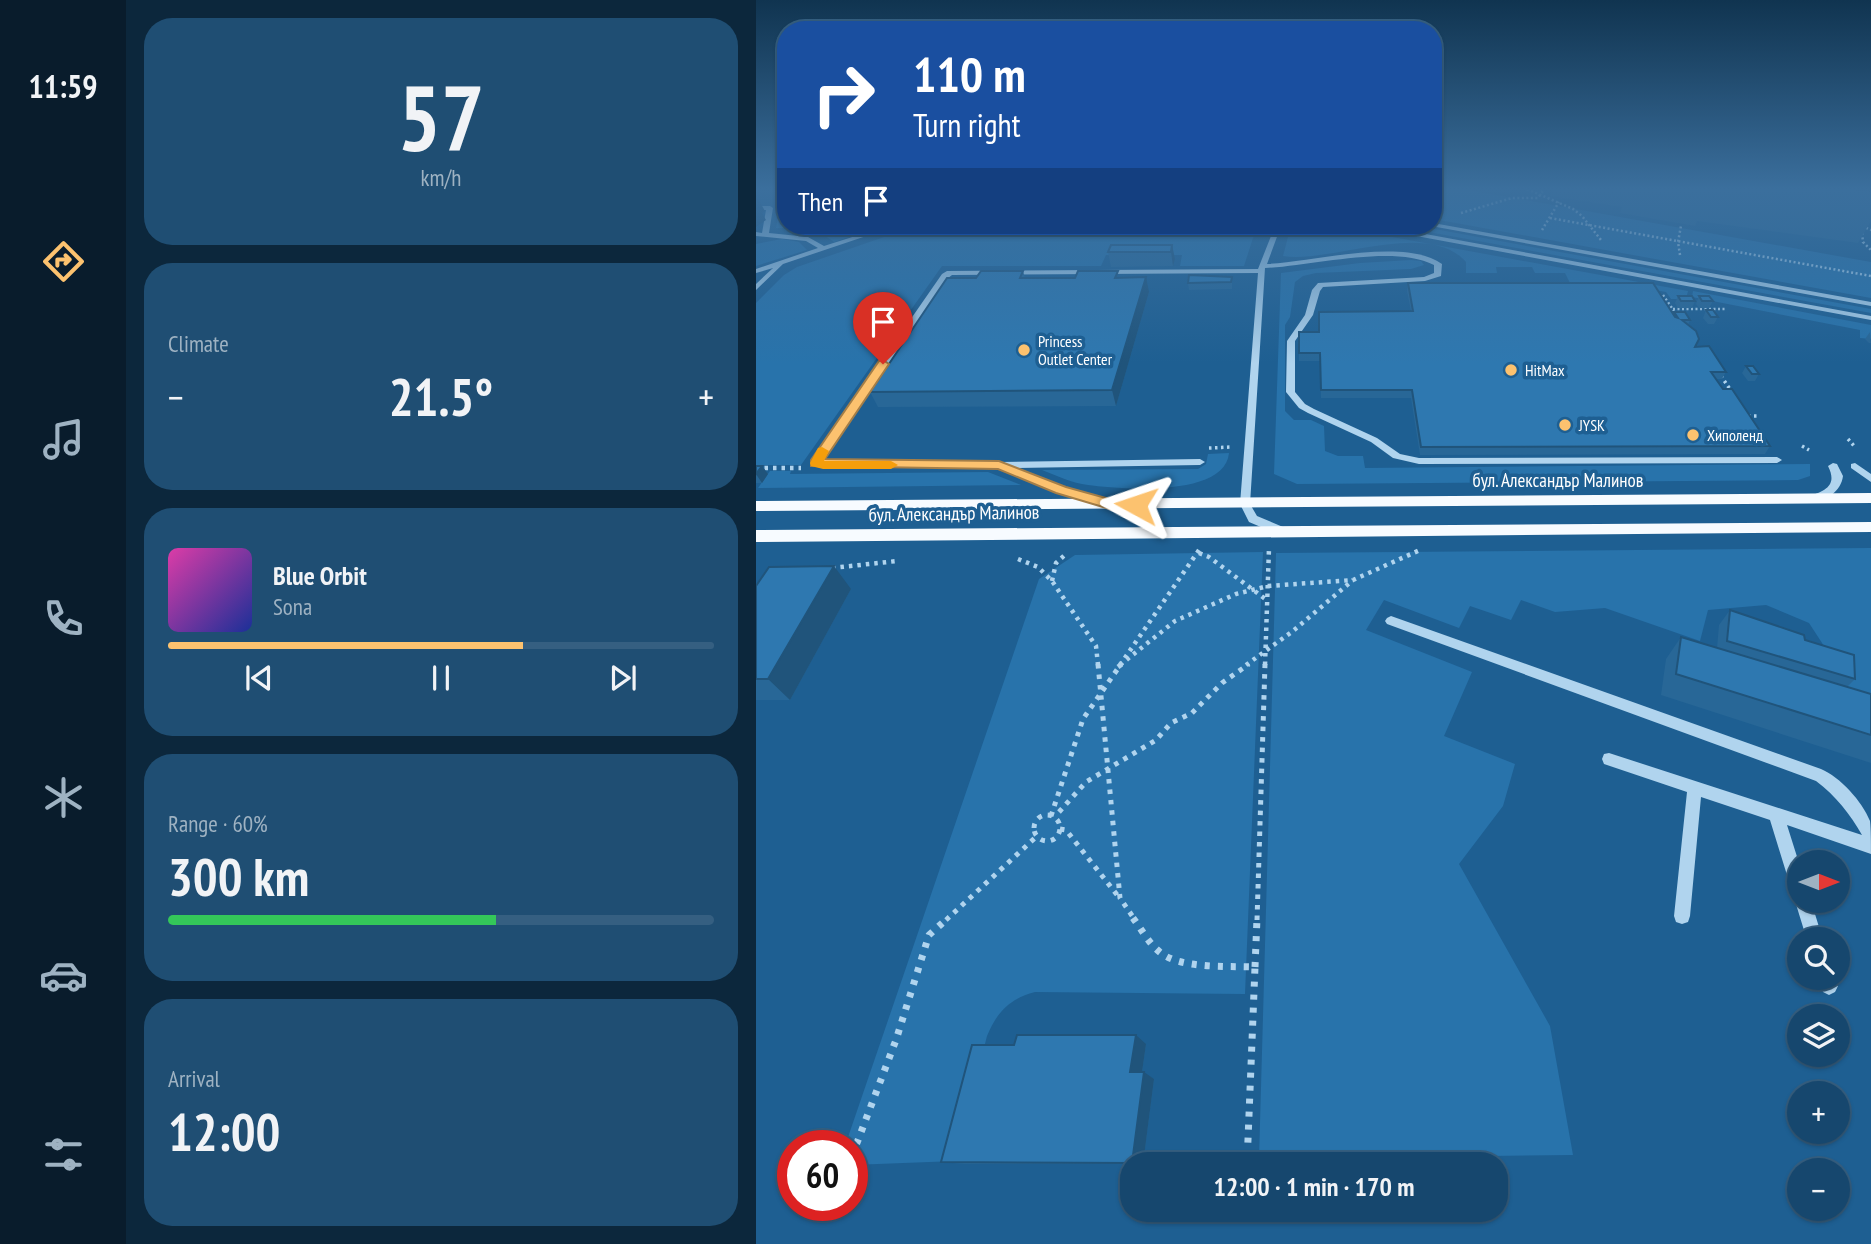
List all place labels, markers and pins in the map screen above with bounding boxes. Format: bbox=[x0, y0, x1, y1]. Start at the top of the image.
pin bbox=[853, 292, 913, 364]
place label: Princess Outlet Center bbox=[1038, 331, 1113, 369]
marker: Princess Outlet Center bbox=[1016, 342, 1032, 358]
place label: HitMax bbox=[1525, 360, 1565, 380]
marker: HitMax bbox=[1503, 362, 1519, 378]
place label: JYSK bbox=[1578, 415, 1605, 435]
marker: JYSK bbox=[1557, 417, 1573, 433]
place label: Хиполенд bbox=[1707, 425, 1763, 445]
marker: Хиполенд bbox=[1685, 427, 1701, 443]

